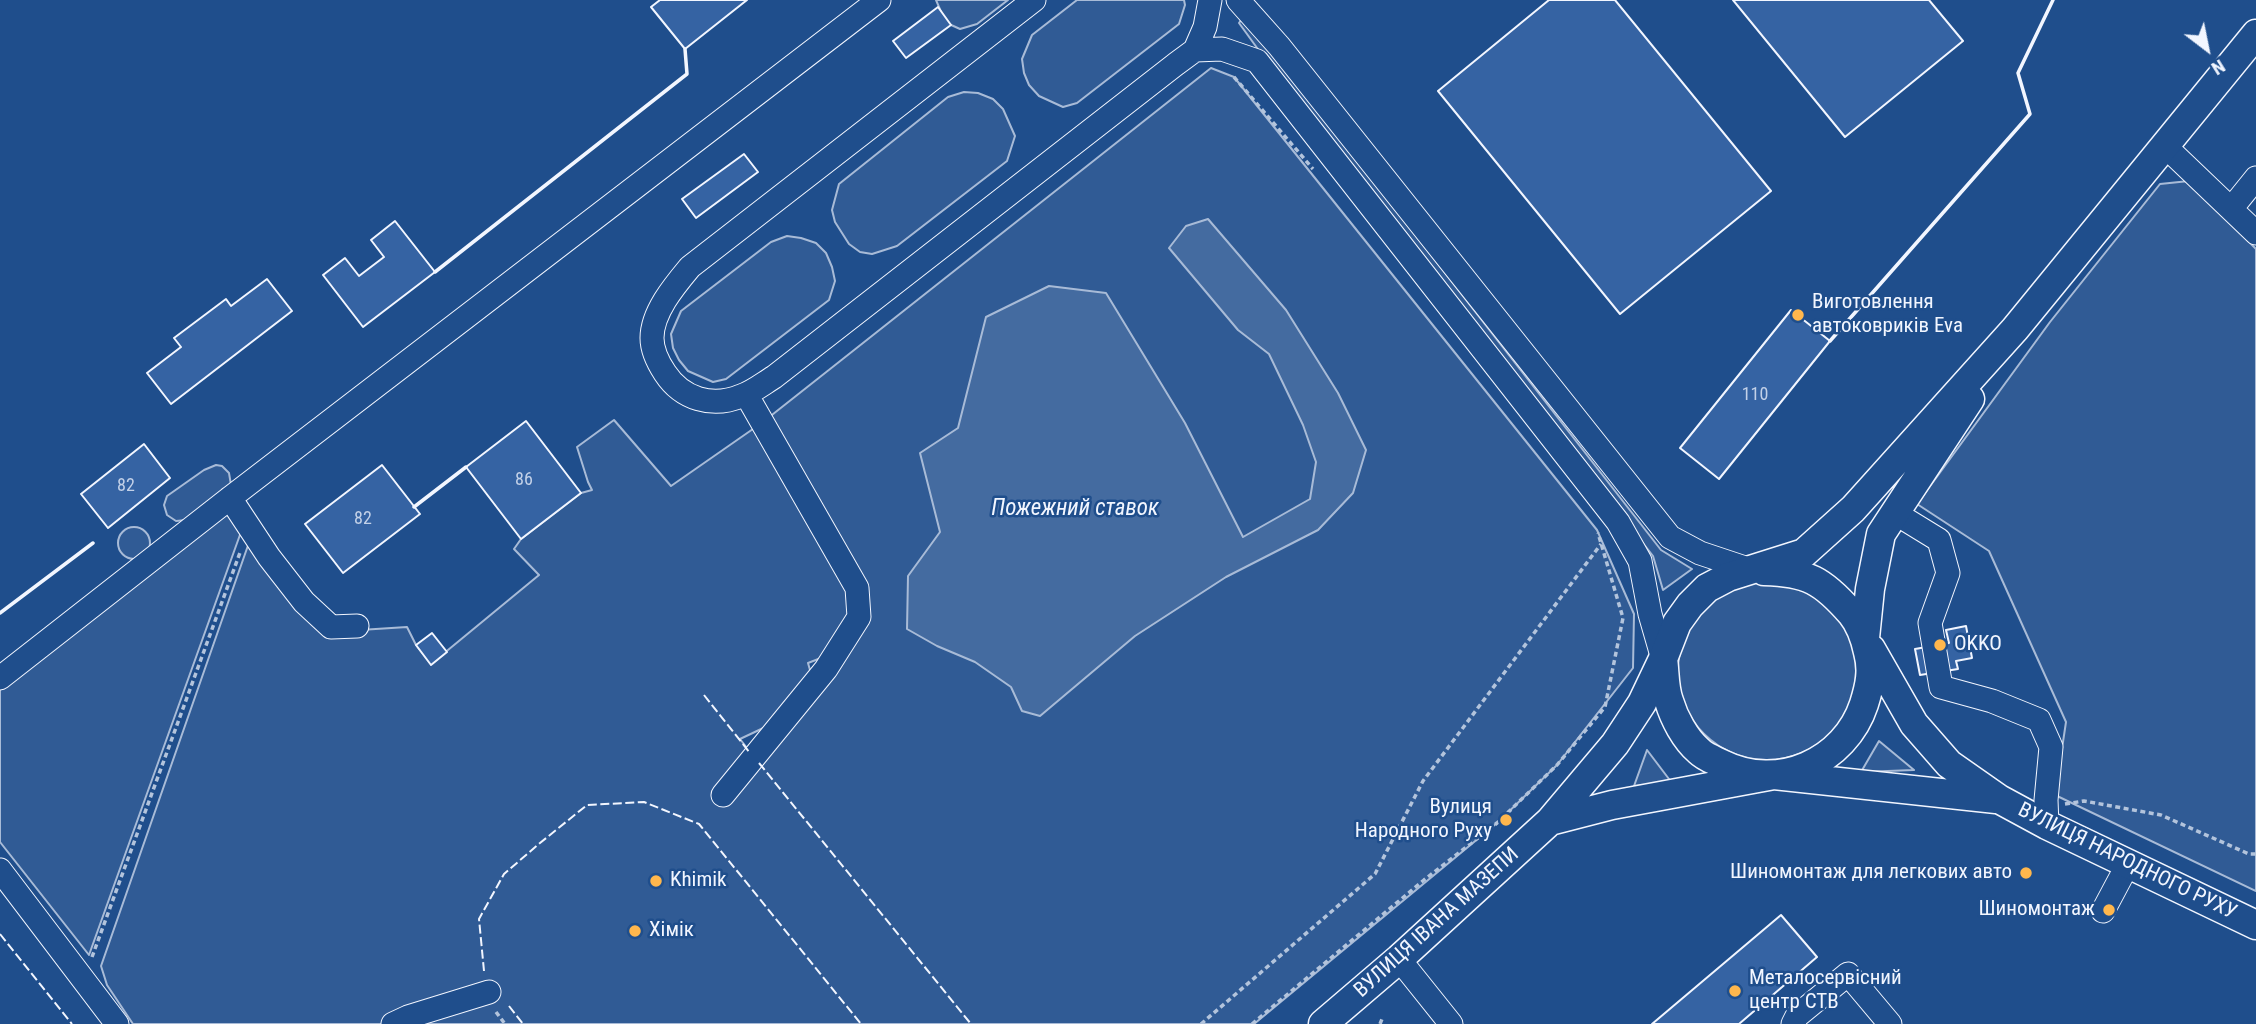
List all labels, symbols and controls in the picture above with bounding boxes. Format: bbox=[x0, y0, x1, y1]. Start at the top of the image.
north arrow bbox=[2172, 14, 2242, 84]
text: N bbox=[2207, 54, 2229, 80]
place label: Виготовлення автоковриків Eva bbox=[1812, 290, 1963, 340]
marker: Виготовлення автоковриків Eva bbox=[1790, 307, 1806, 323]
house number: 110 bbox=[1742, 384, 1768, 406]
house number: 86 bbox=[515, 469, 533, 491]
house number: 82 bbox=[117, 475, 135, 497]
water label: Пожежний ставок bbox=[991, 495, 1159, 523]
house number: 82 bbox=[354, 508, 372, 530]
place label: OKKO bbox=[1954, 632, 2002, 658]
marker: OKKO bbox=[1932, 637, 1948, 653]
place label: Вулиця Народного Руху bbox=[1355, 795, 1492, 845]
street label: ВУЛИЦЯ НАРОДНОГО РУХУ bbox=[2014, 798, 2240, 926]
marker: Вулиця Народного Руху bbox=[1498, 812, 1514, 828]
street label: ВУЛИЦЯ ІВАНА МАЗЕПИ bbox=[1350, 842, 1524, 1004]
place label: Шиномонтаж для легкових авто bbox=[1730, 860, 2012, 886]
marker: Шиномонтаж для легкових авто bbox=[2018, 865, 2034, 881]
place label: Khimik bbox=[670, 868, 727, 894]
marker: Khimik bbox=[648, 873, 664, 889]
place label: Шиномонтаж bbox=[1978, 897, 2095, 923]
marker: Шиномонтаж bbox=[2101, 902, 2117, 918]
place label: Хімік bbox=[649, 918, 694, 944]
marker: Хімік bbox=[627, 923, 643, 939]
place label: Металосервісний центр СТВ bbox=[1749, 966, 1902, 1016]
marker: Металосервісний центр СТВ bbox=[1727, 983, 1743, 999]

